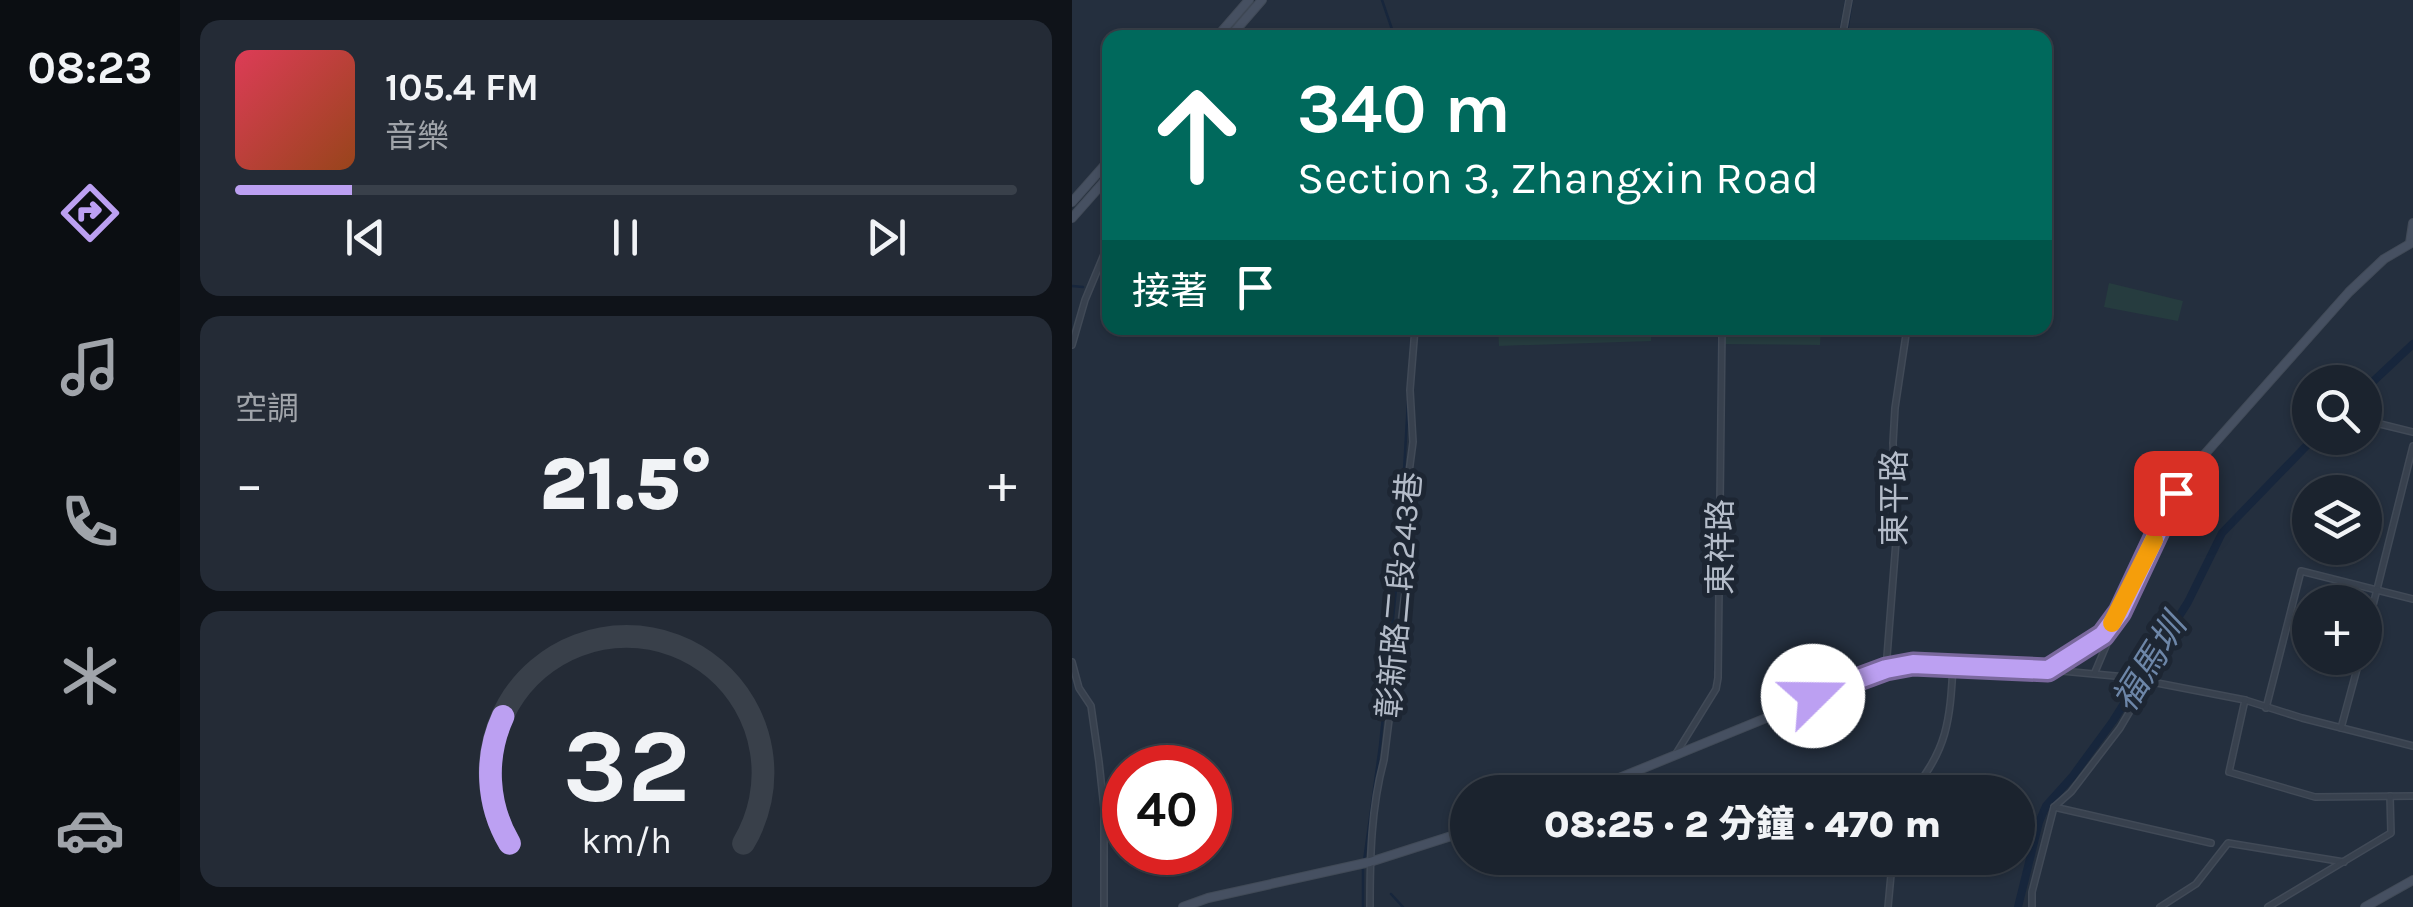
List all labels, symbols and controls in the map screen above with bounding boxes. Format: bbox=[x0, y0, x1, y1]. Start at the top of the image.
text: 08:23 bbox=[28, 42, 152, 94]
text: 105.4 FM bbox=[385, 65, 539, 110]
text: 340 m bbox=[1297, 68, 1511, 150]
icon: ahead bbox=[1132, 70, 1262, 200]
text: 音樂 bbox=[385, 118, 449, 155]
text: Section 3, Zhangxin Road bbox=[1297, 152, 1819, 204]
icon: directions bbox=[55, 178, 125, 248]
icon: previous bbox=[338, 210, 393, 265]
icon: pause bbox=[598, 210, 653, 265]
icon: next bbox=[859, 210, 914, 265]
icon: arrive bbox=[1228, 260, 1283, 315]
text: 接著 bbox=[1132, 269, 1208, 314]
icon: music bbox=[55, 332, 125, 402]
map controls bbox=[2292, 365, 2382, 675]
button: search bbox=[2292, 365, 2382, 455]
text: 空調 bbox=[235, 390, 299, 427]
text: 21.5° bbox=[539, 440, 713, 528]
street label: 東平路 bbox=[1876, 450, 1913, 546]
pin bbox=[2134, 451, 2219, 536]
text: − bbox=[235, 452, 264, 516]
text: + bbox=[988, 452, 1017, 516]
icon: arrive bbox=[2149, 466, 2204, 521]
street label: 彰新路二段243巷 bbox=[1370, 470, 1429, 720]
button: layers bbox=[2292, 475, 2382, 565]
icon: phone bbox=[55, 487, 125, 557]
street label: 東祥路 bbox=[1702, 499, 1739, 595]
button: + bbox=[2292, 585, 2382, 675]
water label: 福馬圳 bbox=[2104, 604, 2197, 719]
icon: climate bbox=[55, 641, 125, 711]
position arrow bbox=[1761, 644, 1865, 748]
text: 32 bbox=[562, 706, 690, 827]
speed limit sign: 40 bbox=[1102, 745, 1232, 875]
icon: car bbox=[55, 795, 125, 865]
text: 08:25 · 2 分鐘 · 470 m bbox=[1544, 802, 1941, 847]
text: km/h bbox=[581, 820, 671, 862]

